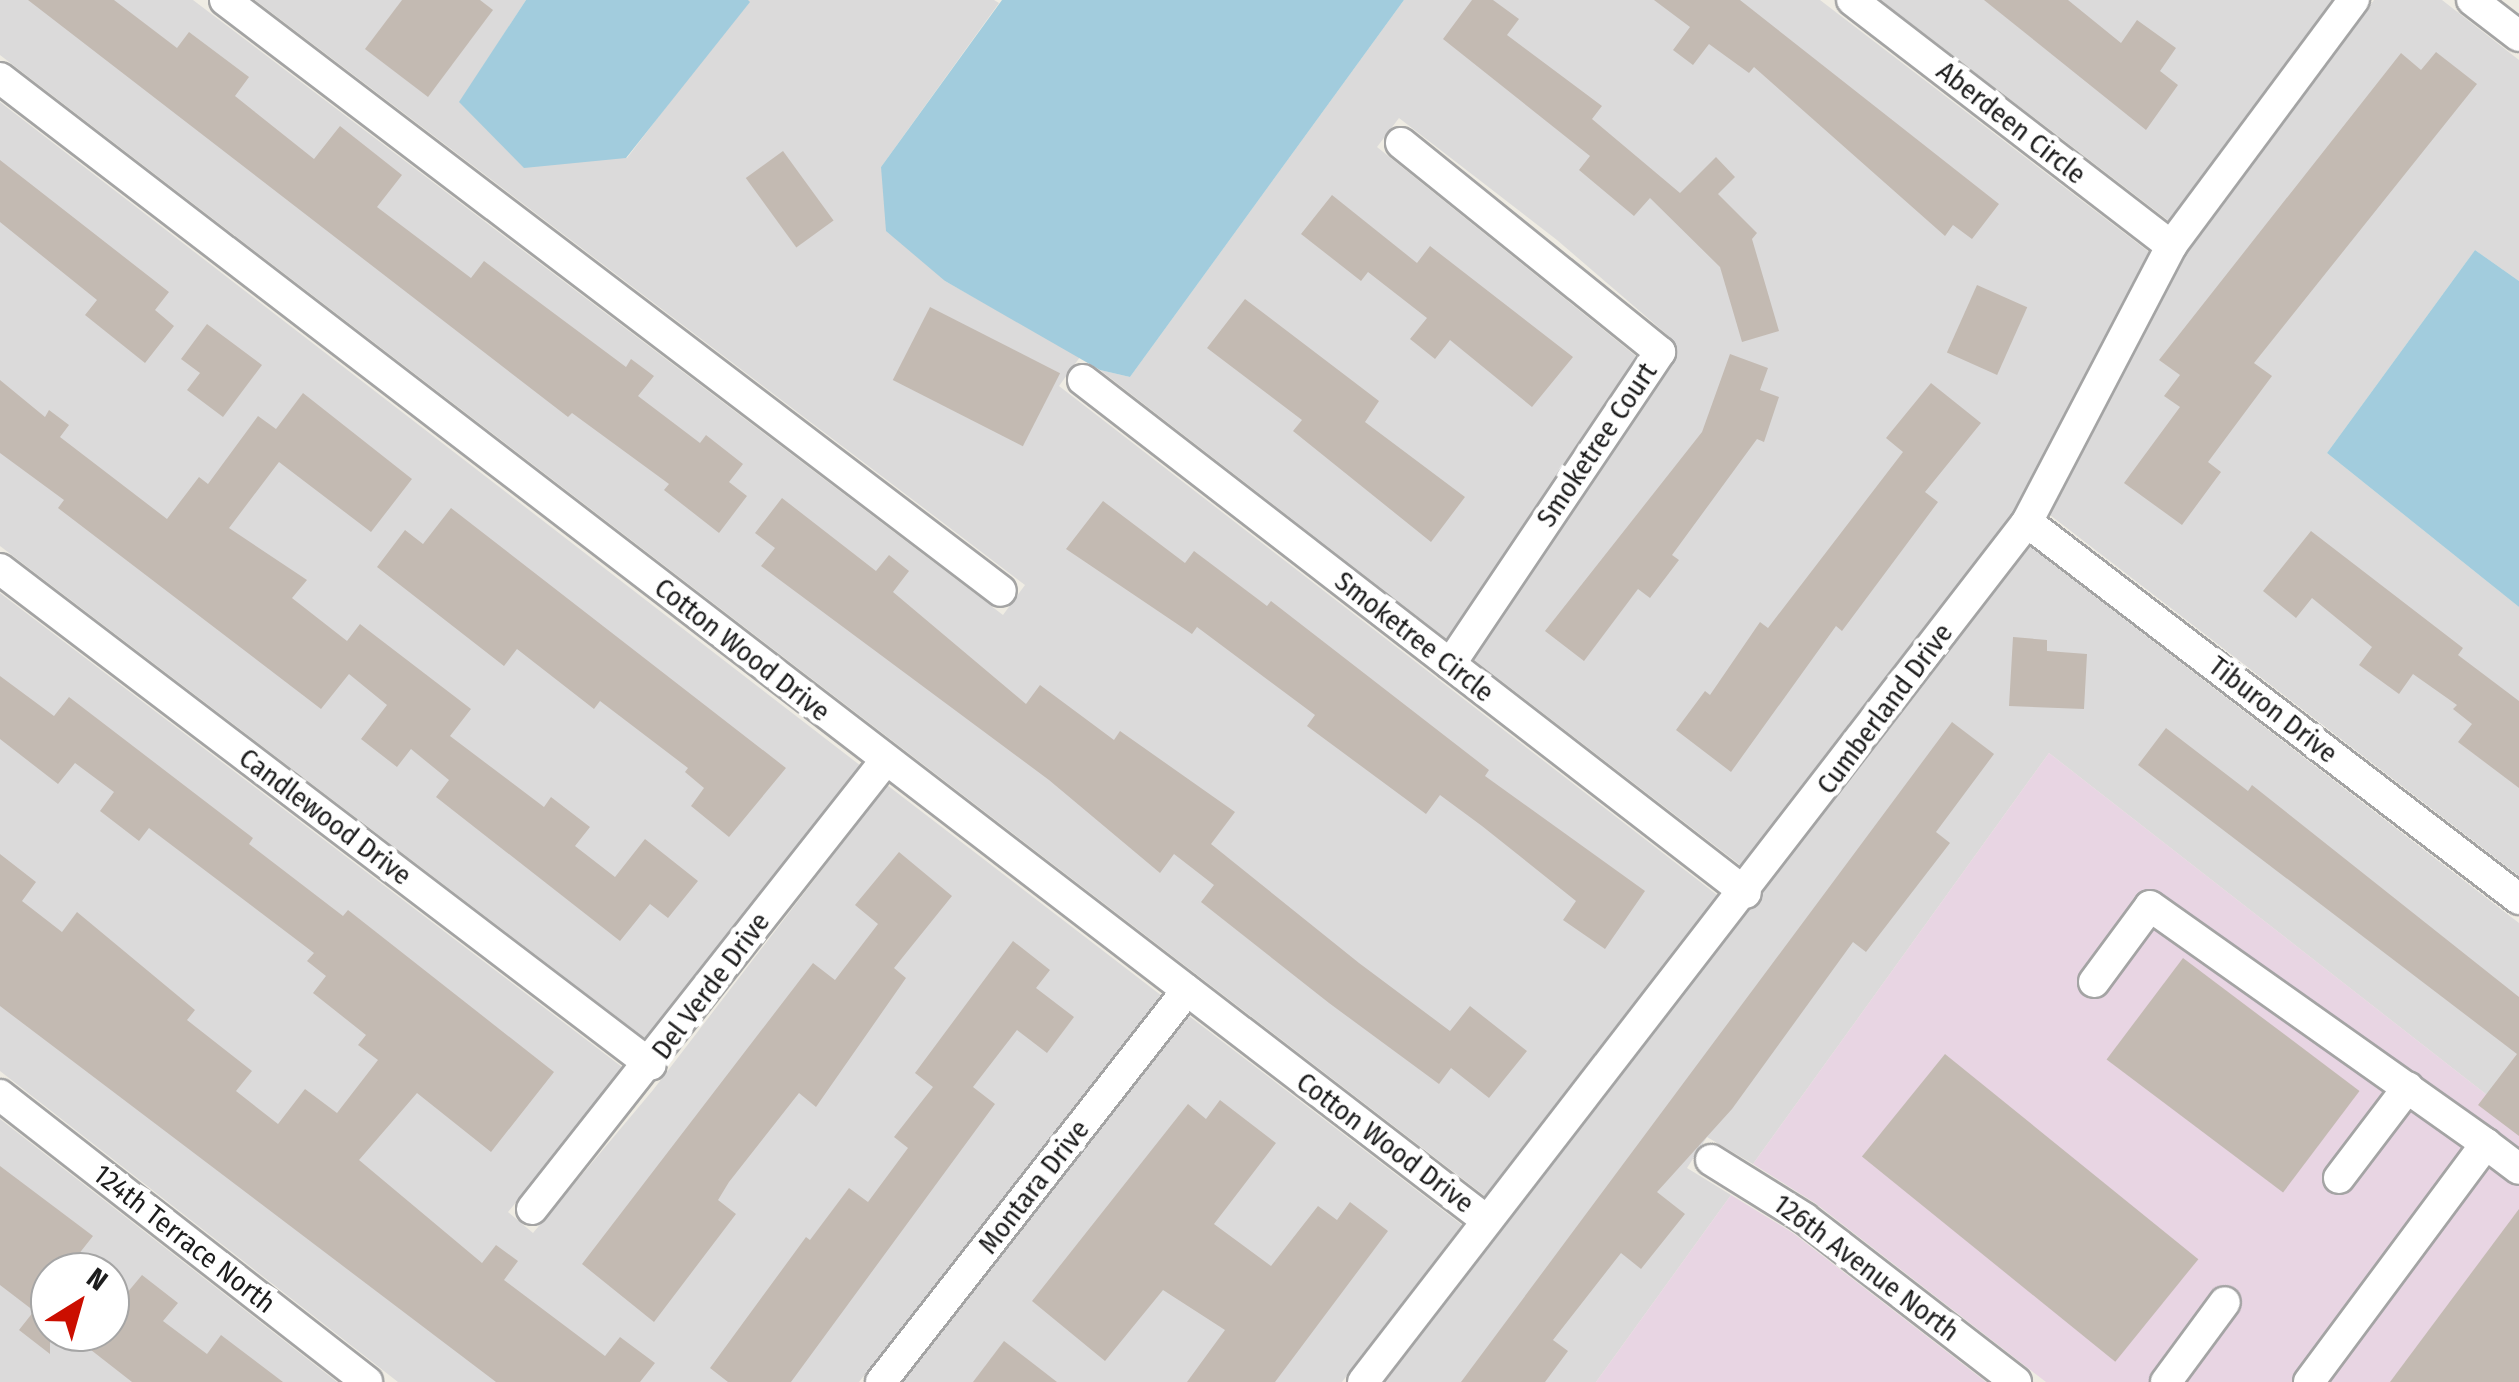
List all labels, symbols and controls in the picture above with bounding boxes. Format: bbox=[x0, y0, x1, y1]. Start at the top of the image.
street label: Aberdeen Circle bbox=[1930, 54, 2092, 192]
street label: Smoketree Court bbox=[1530, 356, 1664, 534]
street label: Smoketree Circle bbox=[1328, 565, 1500, 709]
street label: Cotton Wood Drive bbox=[648, 571, 836, 729]
street label: Cumberland Drive bbox=[1810, 617, 1960, 801]
street label: Tiburon Drive bbox=[2202, 649, 2344, 771]
street label: Candlewood Drive bbox=[232, 741, 418, 893]
street label: Del Verde Drive bbox=[645, 906, 777, 1066]
street label: Cotton Wood Drive bbox=[1290, 1065, 1480, 1221]
street label: Montara Drive bbox=[971, 1113, 1097, 1261]
street label: 124th Terrace North bbox=[86, 1158, 282, 1320]
street label: 126th Avenue North bbox=[1767, 1187, 1965, 1349]
north arrow bbox=[30, 1252, 130, 1352]

